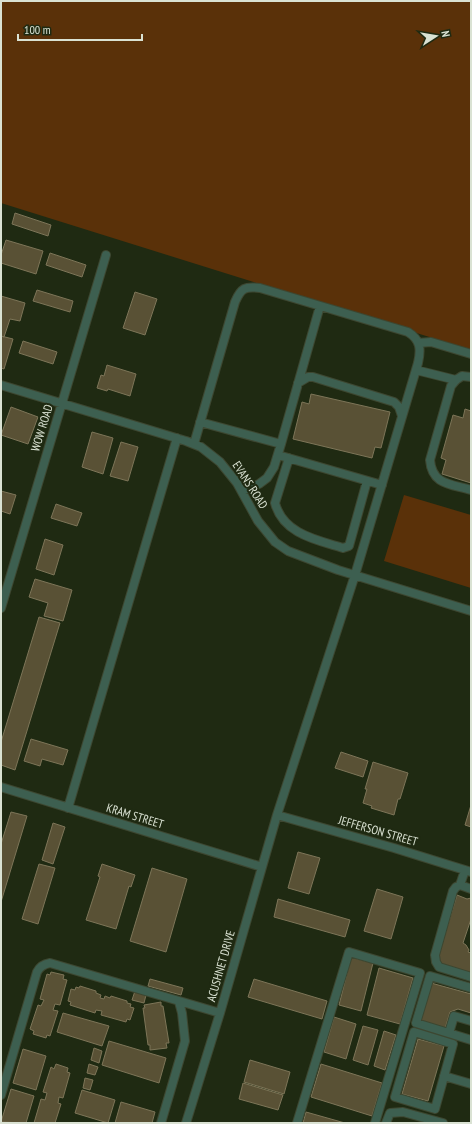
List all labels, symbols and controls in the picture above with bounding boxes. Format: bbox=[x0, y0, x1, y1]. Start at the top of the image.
scale bar bbox=[18, 16, 142, 42]
north arrow bbox=[416, 16, 456, 56]
text: 100 m bbox=[24, 22, 51, 37]
text: N bbox=[438, 30, 453, 38]
street label: WOW ROAD bbox=[27, 403, 56, 453]
street label: EVANS ROAD bbox=[229, 458, 271, 511]
street label: KRAM STREET bbox=[105, 800, 166, 832]
street label: JEFFERSON STREET bbox=[336, 812, 420, 849]
street label: ACUSHNET DRIVE bbox=[203, 928, 238, 1003]

